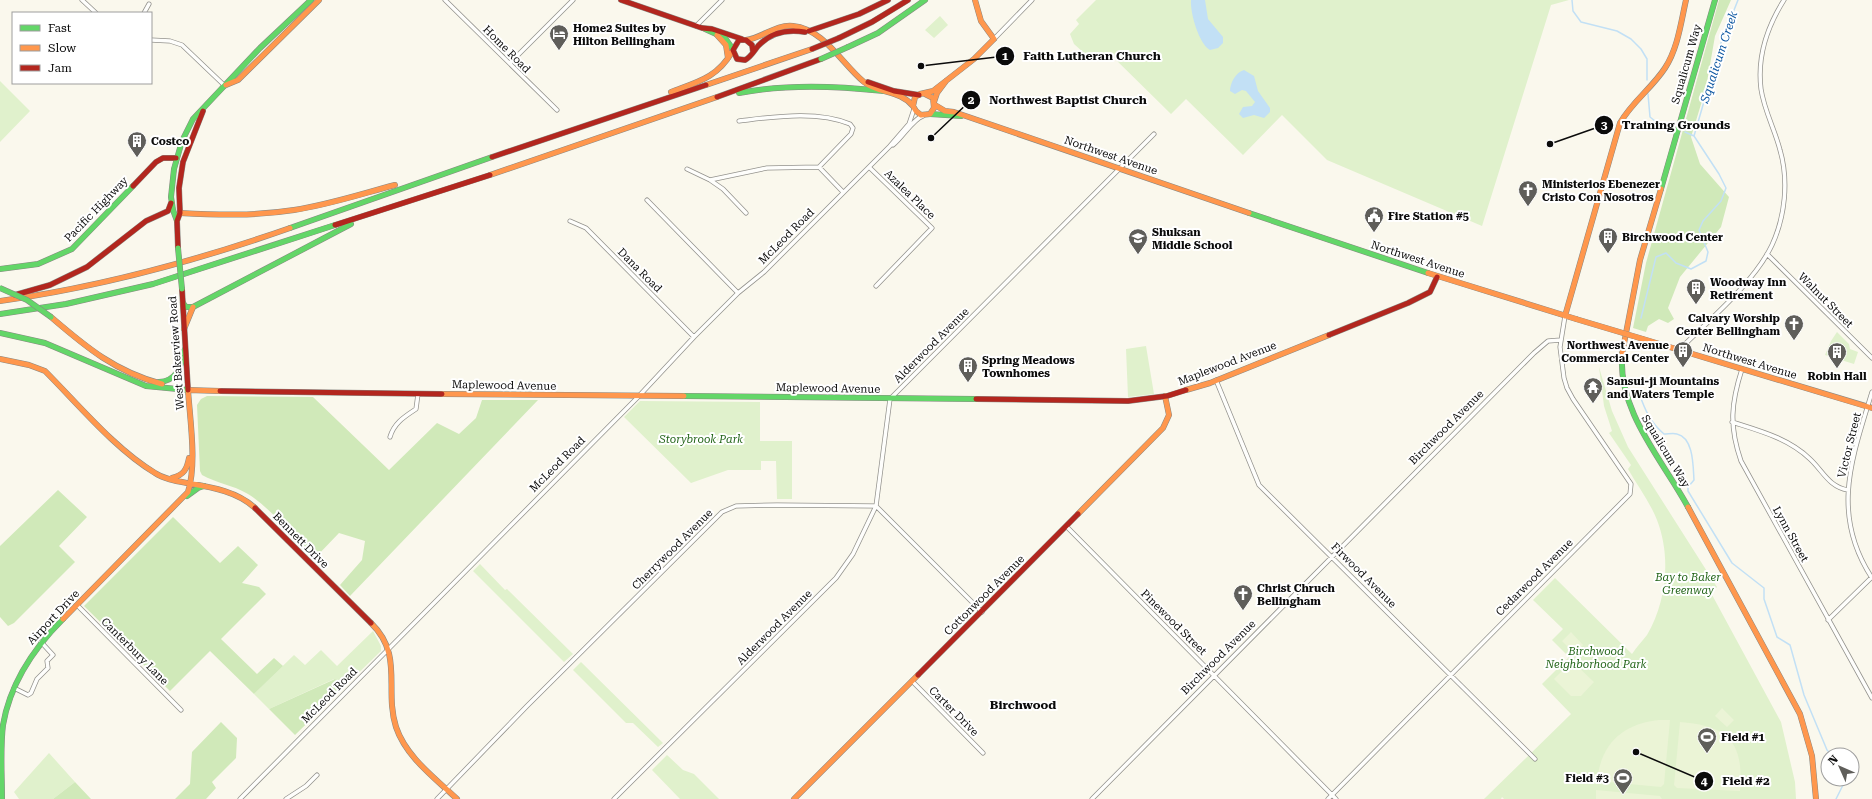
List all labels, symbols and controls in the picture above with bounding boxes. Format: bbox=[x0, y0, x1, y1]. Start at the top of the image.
water label: Squalicum Creek bbox=[1697, 9, 1741, 106]
legend bbox=[12, 12, 152, 84]
text: Fast bbox=[48, 21, 72, 35]
place label: Home2 Suites by Hilton Bellingham bbox=[573, 22, 675, 48]
street label: Squalicum Way bbox=[1669, 22, 1704, 106]
street label: Home Road bbox=[480, 23, 533, 76]
hotel icon: Home2 Suites by Hilton Bellingham bbox=[548, 23, 570, 51]
text: Slow bbox=[48, 41, 76, 55]
callout: Faith Lutheran Church bbox=[995, 44, 1168, 68]
text: 1 bbox=[1002, 49, 1009, 63]
text: Faith Lutheran Church bbox=[1023, 49, 1161, 63]
text: Jam bbox=[48, 61, 72, 75]
callout: Northwest Baptist Church bbox=[961, 88, 1155, 112]
text: 2 bbox=[968, 93, 975, 107]
text: Northwest Baptist Church bbox=[989, 93, 1147, 107]
callout: Training Grounds bbox=[1594, 113, 1739, 137]
text: 3 bbox=[1601, 118, 1608, 132]
text: Training Grounds bbox=[1622, 118, 1730, 132]
building icon: Costco bbox=[126, 130, 148, 158]
street label: Northwest Avenue bbox=[1063, 133, 1159, 178]
place label: Costco bbox=[151, 135, 189, 148]
street label: Azalea Place bbox=[882, 167, 938, 222]
street label: Pacific Highway bbox=[62, 174, 131, 245]
place label: Ministerios Ebenezer Cristo Con Nosotros bbox=[1542, 178, 1660, 204]
church icon: Ministerios Ebenezer Cristo Con Nosotros bbox=[1517, 179, 1539, 207]
public building icon: Fire Station #5 bbox=[1363, 205, 1385, 233]
street label: McLeod Road bbox=[756, 206, 817, 267]
place label: Fire Station #5 bbox=[1388, 210, 1469, 223]
place label: Shuksan Middle School bbox=[1152, 226, 1233, 252]
building icon: Birchwood Center bbox=[1597, 226, 1619, 254]
school or university icon: Shuksan Middle School bbox=[1127, 227, 1149, 255]
place label: Birchwood Center bbox=[1622, 231, 1723, 244]
street label: Northwest Avenue bbox=[1369, 238, 1466, 281]
street label: Dana Road bbox=[615, 245, 665, 295]
street label: Walnut Street bbox=[1795, 270, 1856, 331]
place label: Woodway Inn Retirement bbox=[1710, 276, 1787, 302]
building icon: Woodway Inn Retirement bbox=[1685, 277, 1707, 305]
street label: West Bakerview Road bbox=[166, 296, 187, 410]
street label: Alderwood Avenue bbox=[891, 305, 972, 386]
place label: Calvary Worship Center Bellingham bbox=[1676, 312, 1781, 338]
church icon: Calvary Worship Center Bellingham bbox=[1783, 313, 1805, 341]
street label: Maplewood Avenue bbox=[1176, 339, 1278, 388]
place label: Northwest Avenue Commercial Center bbox=[1561, 339, 1670, 365]
building icon: Northwest Avenue Commercial Center bbox=[1672, 340, 1694, 368]
street label: Northwest Avenue bbox=[1701, 341, 1798, 382]
building icon: Robin Hall bbox=[1826, 341, 1848, 369]
place label: Spring Meadows Townhomes bbox=[982, 354, 1075, 380]
building icon: Spring Meadows Townhomes bbox=[957, 355, 979, 383]
place label: Robin Hall bbox=[1807, 370, 1867, 383]
place label: Sansui-ji Mountains and Waters Temple bbox=[1607, 375, 1720, 401]
temple icon: Sansui-ji Mountains and Waters Temple bbox=[1582, 376, 1604, 404]
street label: Maplewood Avenue bbox=[452, 378, 556, 393]
street label: Maplewood Avenue bbox=[776, 381, 880, 396]
street label: Birchwood Avenue bbox=[1406, 387, 1486, 467]
street label: Victor Street bbox=[1835, 411, 1864, 479]
street label: Squalicum Way bbox=[1639, 413, 1693, 490]
park label: Storybrook Park bbox=[658, 433, 743, 446]
street label: McLeod Road bbox=[527, 434, 588, 495]
street label: Lynn Street bbox=[1770, 504, 1811, 564]
street label: Cherrywood Avenue bbox=[629, 506, 715, 592]
street label: Bennett Drive bbox=[270, 510, 331, 571]
street label: Cedarwood Avenue bbox=[1493, 536, 1576, 619]
street label: Firwood Avenue bbox=[1328, 540, 1399, 611]
street label: Cottonwood Avenue bbox=[941, 552, 1027, 638]
park label: Bay to Baker Greenway bbox=[1654, 571, 1721, 597]
place label: Christ Chruch Bellingham bbox=[1257, 582, 1335, 608]
church icon: Christ Chruch Bellingham bbox=[1232, 583, 1254, 611]
street label: Airport Drive bbox=[25, 587, 82, 647]
street label: Alderwood Avenue bbox=[734, 587, 815, 668]
street label: Pinewood Street bbox=[1138, 587, 1209, 658]
street label: Canterbury Lane bbox=[98, 615, 171, 688]
street label: Birchwood Avenue bbox=[1178, 617, 1258, 697]
park label: Birchwood Neighborhood Park bbox=[1544, 645, 1647, 671]
street label: McLeod Road bbox=[299, 665, 360, 726]
street label: Carter Drive bbox=[926, 684, 981, 739]
district label: Birchwood bbox=[990, 698, 1056, 712]
sports icon: Field #1 bbox=[1696, 726, 1718, 754]
place label: Field #1 bbox=[1721, 731, 1765, 744]
north arrow bbox=[1820, 747, 1860, 787]
text: N bbox=[1826, 752, 1841, 768]
sports icon: Field #3 bbox=[1612, 767, 1634, 795]
callout: Field #2 bbox=[1694, 769, 1777, 793]
place label: Field #3 bbox=[1565, 772, 1609, 785]
text: 4 bbox=[1701, 774, 1708, 788]
text: Field #2 bbox=[1722, 774, 1770, 788]

